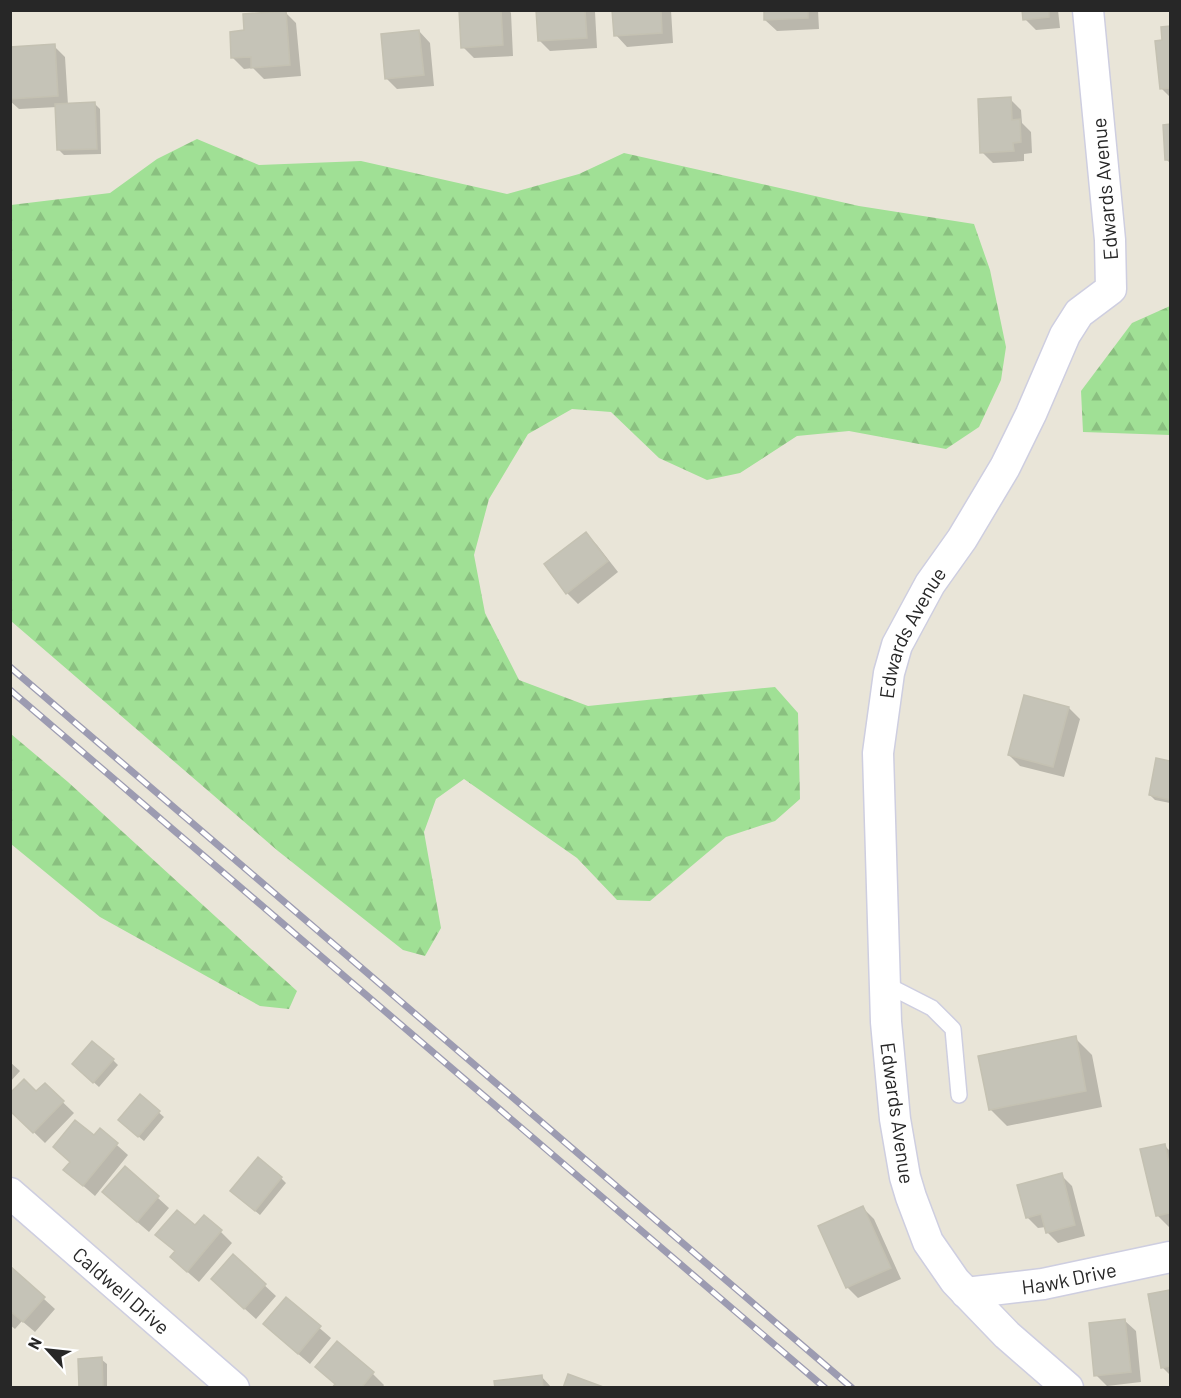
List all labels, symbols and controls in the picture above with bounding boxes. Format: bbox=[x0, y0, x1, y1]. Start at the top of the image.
street label: Edwards Avenue bbox=[1086, 117, 1122, 261]
street label: Edwards Avenue bbox=[874, 562, 951, 700]
street label: Edwards Avenue bbox=[876, 1041, 920, 1185]
street label: Caldwell Drive bbox=[68, 1242, 175, 1339]
street label: Hawk Drive bbox=[1020, 1257, 1118, 1298]
north arrow bbox=[18, 1320, 78, 1380]
text: N bbox=[23, 1334, 45, 1352]

